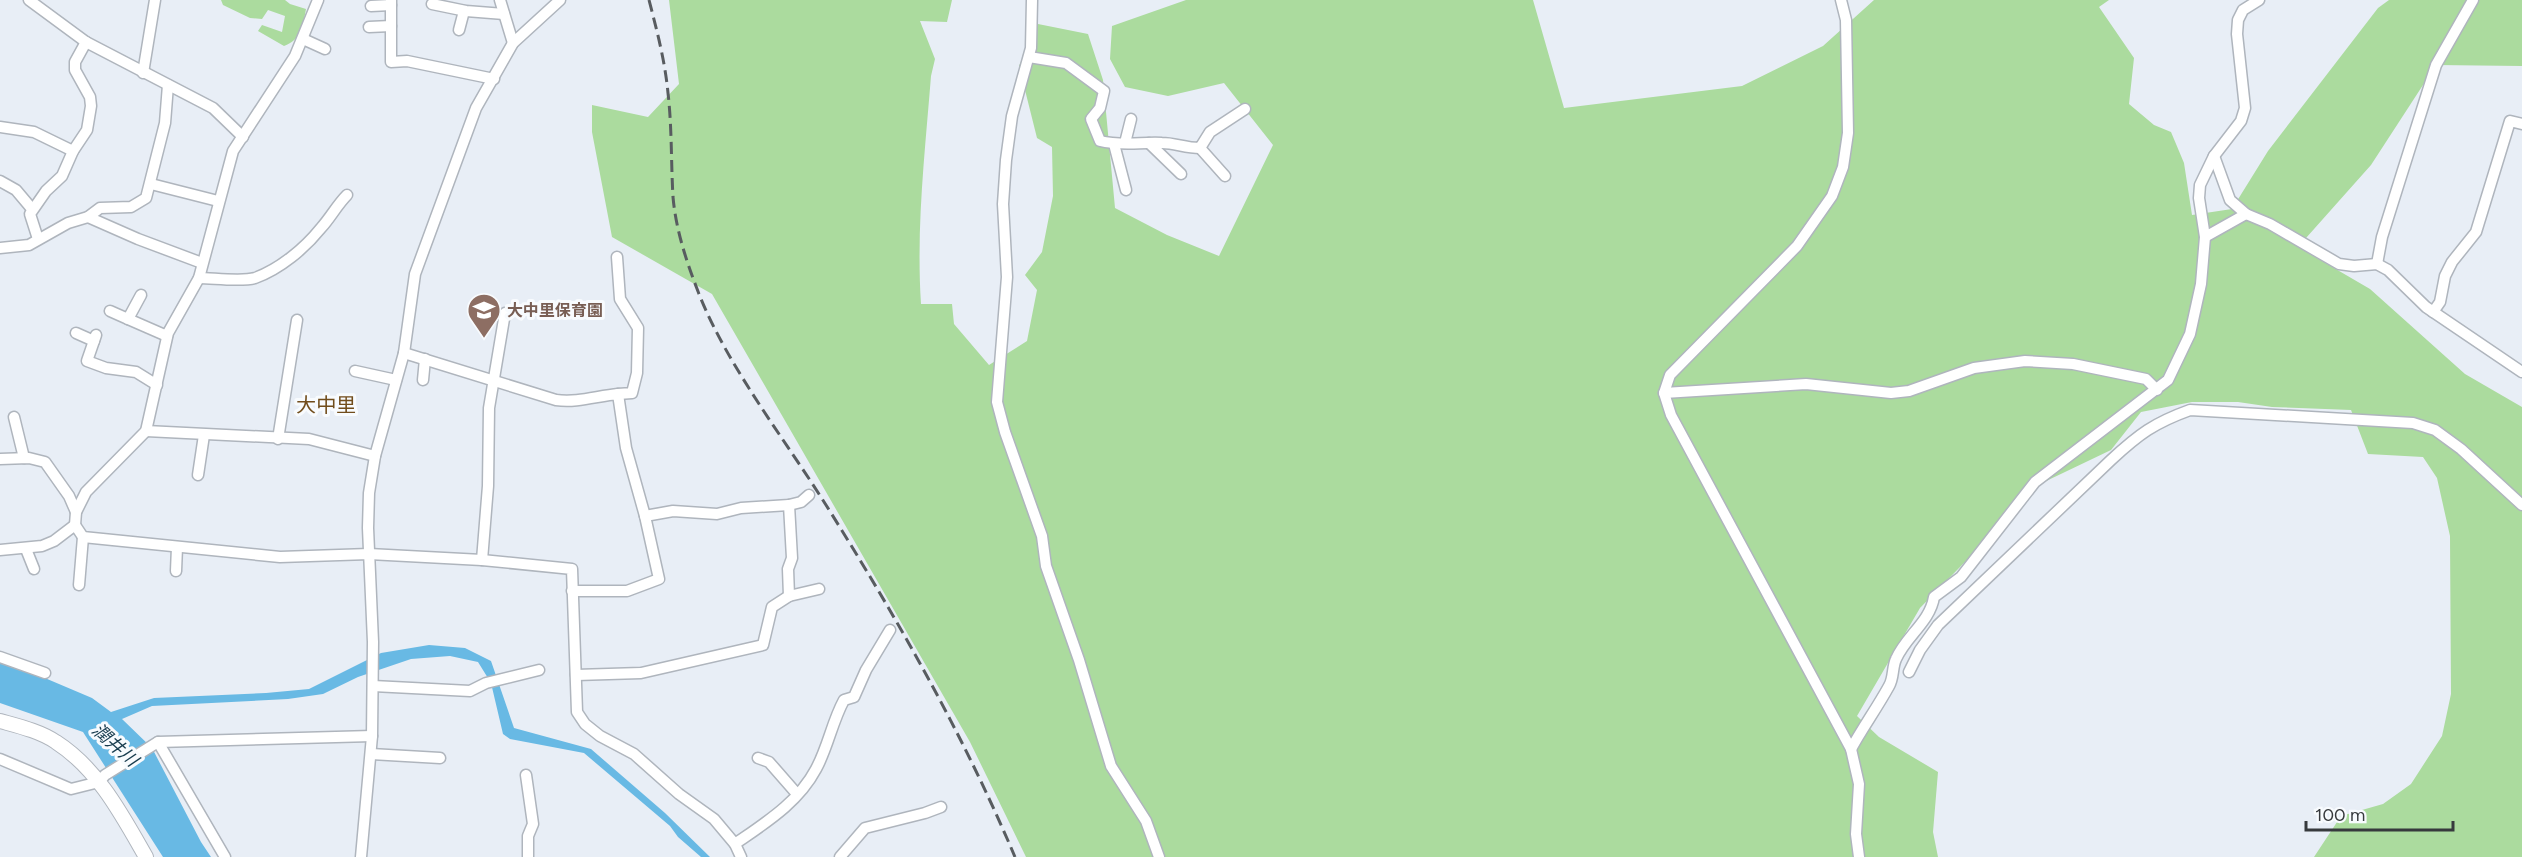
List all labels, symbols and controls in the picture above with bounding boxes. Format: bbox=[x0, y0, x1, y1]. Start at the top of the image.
school or university icon: 大中里保育園 bbox=[466, 292, 502, 339]
place label: 大中里保育園 bbox=[507, 301, 603, 320]
district label: 大中里 bbox=[296, 393, 356, 417]
water label: 潤井川 bbox=[88, 719, 144, 773]
scale bar bbox=[2306, 794, 2453, 832]
text: 100 m bbox=[2315, 804, 2365, 826]

